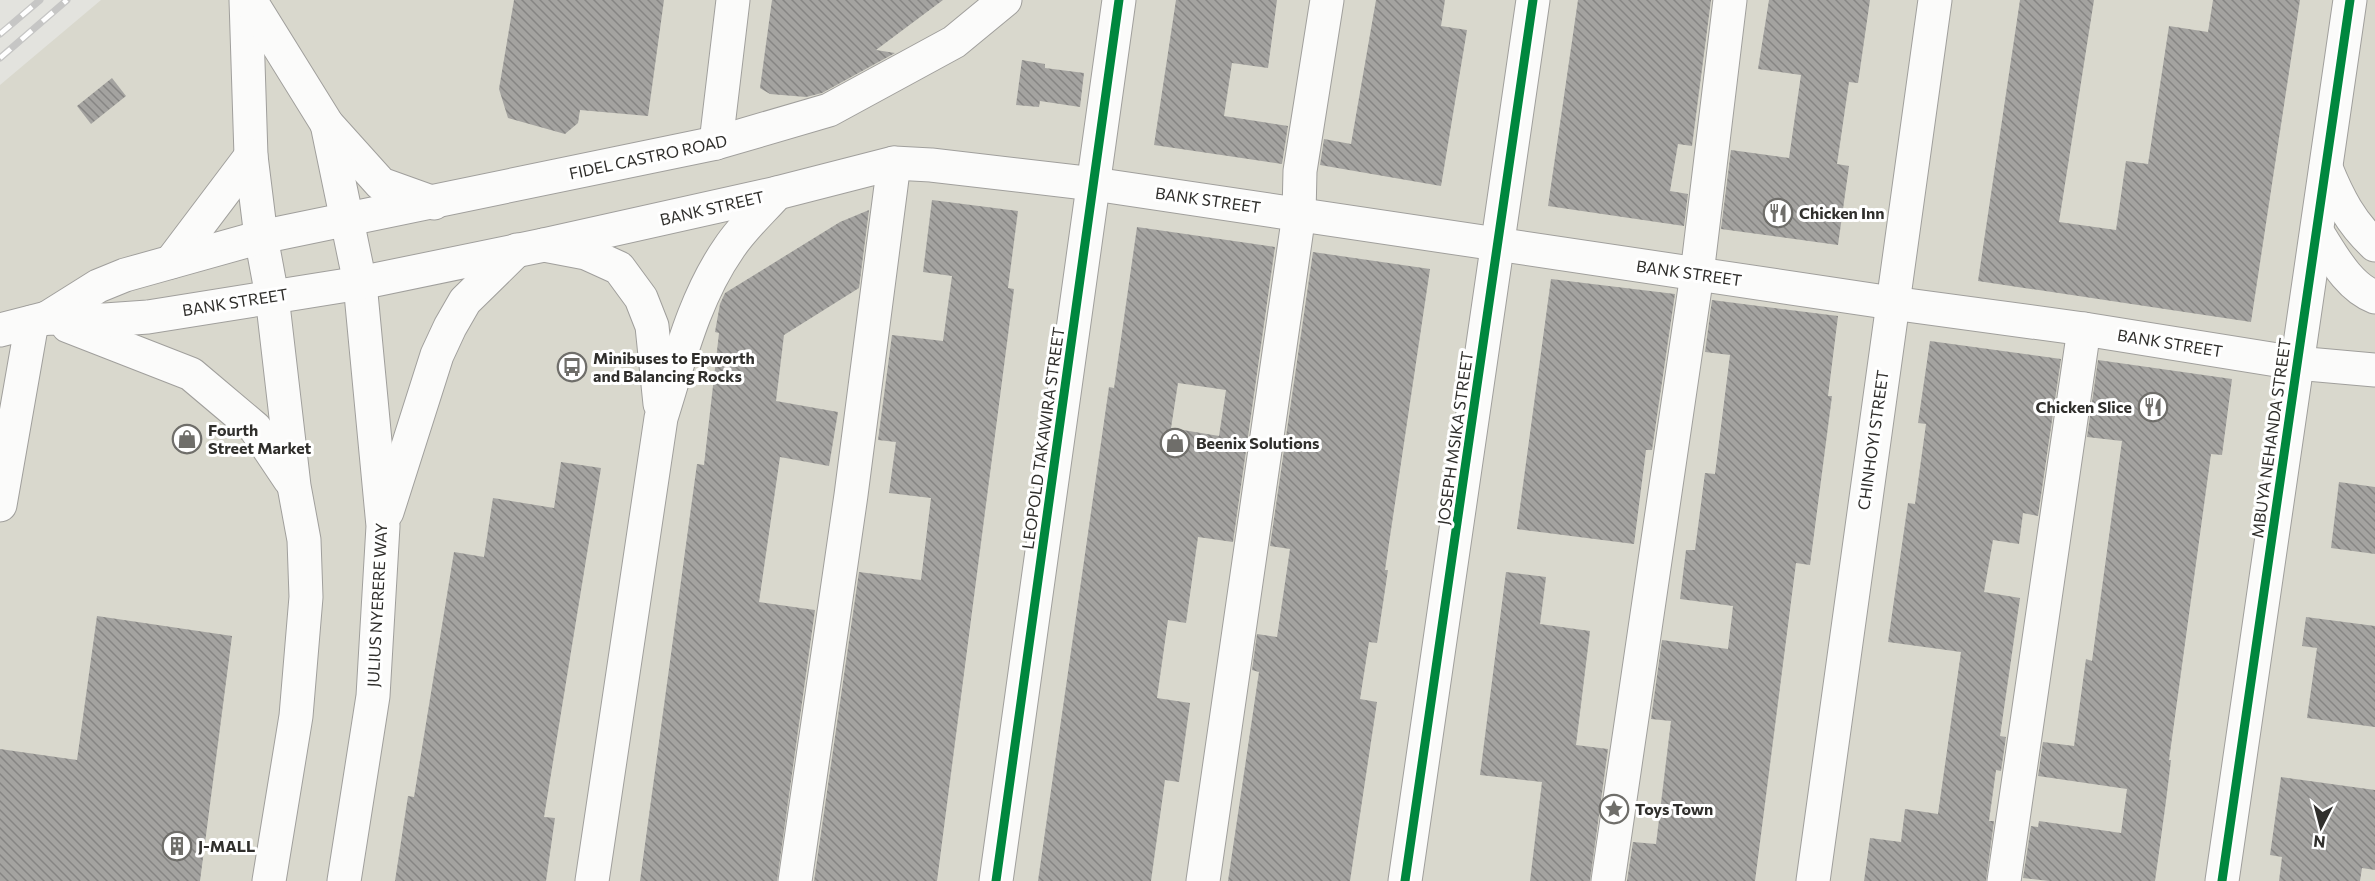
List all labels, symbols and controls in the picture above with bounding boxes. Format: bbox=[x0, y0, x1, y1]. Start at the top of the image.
street label: FIDEL CASTRO ROAD bbox=[567, 130, 729, 183]
street label: BANK STREET bbox=[1154, 183, 1262, 216]
street label: BANK STREET bbox=[658, 186, 766, 229]
restaurant icon: Chicken Inn bbox=[1762, 197, 1794, 229]
place label: Chicken Inn bbox=[1799, 203, 1884, 222]
street label: BANK STREET bbox=[1635, 256, 1743, 289]
street label: BANK STREET bbox=[181, 284, 289, 319]
street label: BANK STREET bbox=[2116, 325, 2224, 360]
street label: LEOPOLD TAKAWIRA STREET bbox=[1017, 326, 1068, 550]
street label: MBUYA NEHANDA STREET bbox=[2247, 337, 2294, 539]
place label: Minibuses to Epworth and Balancing Rocks bbox=[593, 348, 755, 385]
street label: JOSEPH MSIKA STREET bbox=[1433, 350, 1476, 526]
bus stop icon: Minibuses to Epworth and Balancing Rocks bbox=[556, 351, 588, 383]
street label: CHINHOYI STREET bbox=[1853, 369, 1892, 511]
restaurant icon: Chicken Slice bbox=[2137, 391, 2169, 423]
place label: Chicken Slice bbox=[2036, 397, 2132, 416]
place label: Fourth Street Market bbox=[208, 420, 312, 457]
shop icon: Fourth Street Market bbox=[171, 423, 203, 455]
shop icon: Beenix Solutions bbox=[1159, 427, 1191, 459]
place label: Beenix Solutions bbox=[1196, 433, 1319, 452]
street label: JULIUS NYERERE WAY bbox=[363, 522, 390, 688]
place icon: Toys Town bbox=[1598, 793, 1630, 825]
north arrow bbox=[2291, 797, 2351, 857]
place label: Toys Town bbox=[1635, 799, 1713, 818]
building icon: J-MALL bbox=[161, 830, 193, 862]
text: N bbox=[2312, 832, 2326, 852]
place label: J-MALL bbox=[198, 836, 255, 855]

